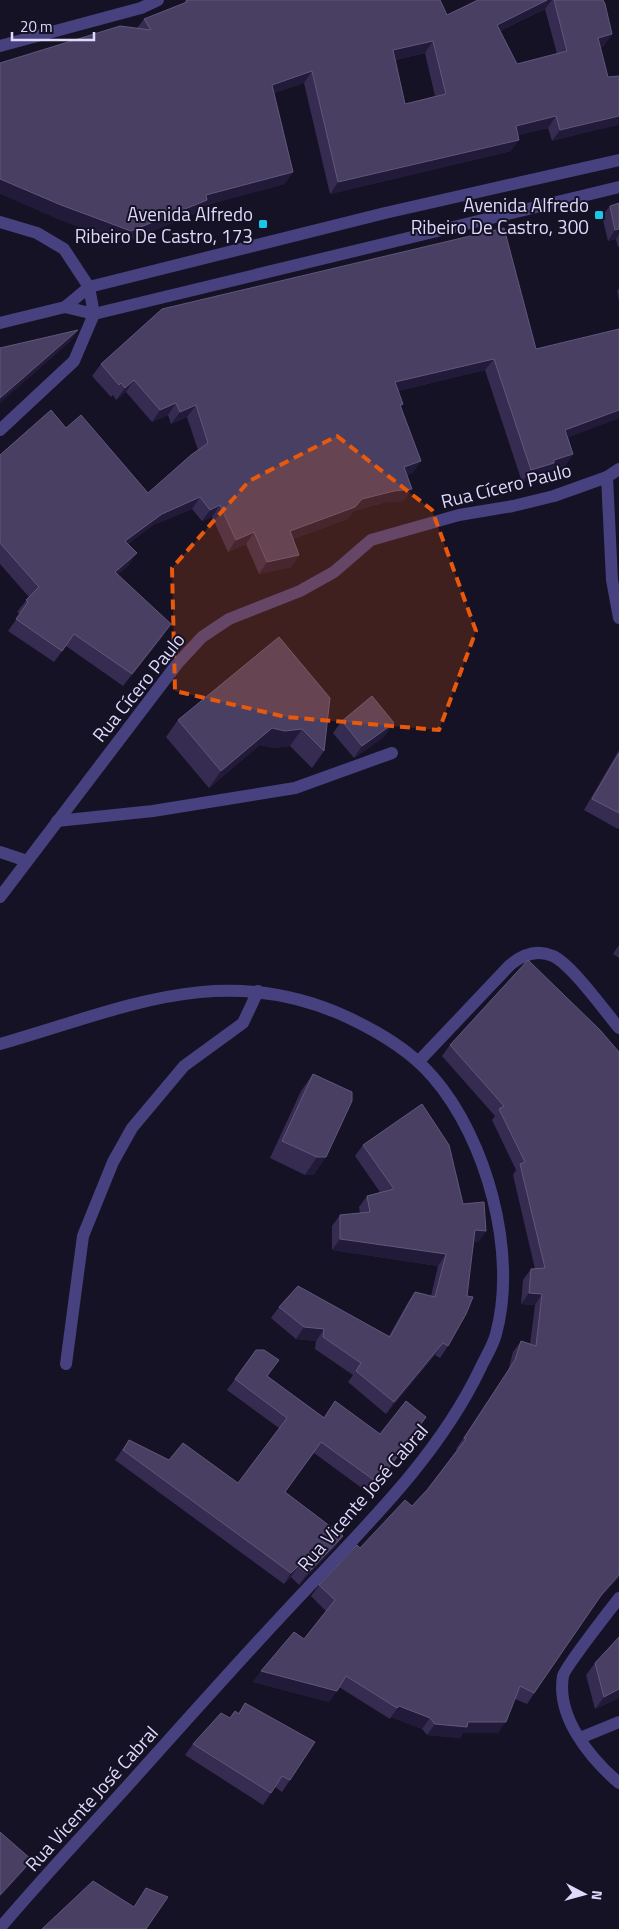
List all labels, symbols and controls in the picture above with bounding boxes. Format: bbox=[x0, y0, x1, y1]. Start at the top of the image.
scale bar bbox=[12, 10, 95, 42]
text: 20 m bbox=[20, 15, 53, 38]
place label: Avenida Alfredo Ribeiro De Castro, 300 bbox=[411, 190, 589, 241]
place label: Avenida Alfredo Ribeiro De Castro, 173 bbox=[75, 199, 253, 250]
marker: Avenida Alfredo Ribeiro De Castro, 300 bbox=[593, 209, 605, 221]
marker: Avenida Alfredo Ribeiro De Castro, 173 bbox=[257, 218, 269, 230]
street label: Rua Cícero Paulo bbox=[438, 455, 574, 515]
street label: Rua Cícero Paulo bbox=[85, 626, 191, 748]
street label: Rua Vicente José Cabral bbox=[290, 1417, 434, 1577]
street label: Rua Vicente José Cabral bbox=[18, 1719, 164, 1877]
north arrow bbox=[559, 1869, 609, 1919]
text: N bbox=[586, 1889, 608, 1901]

